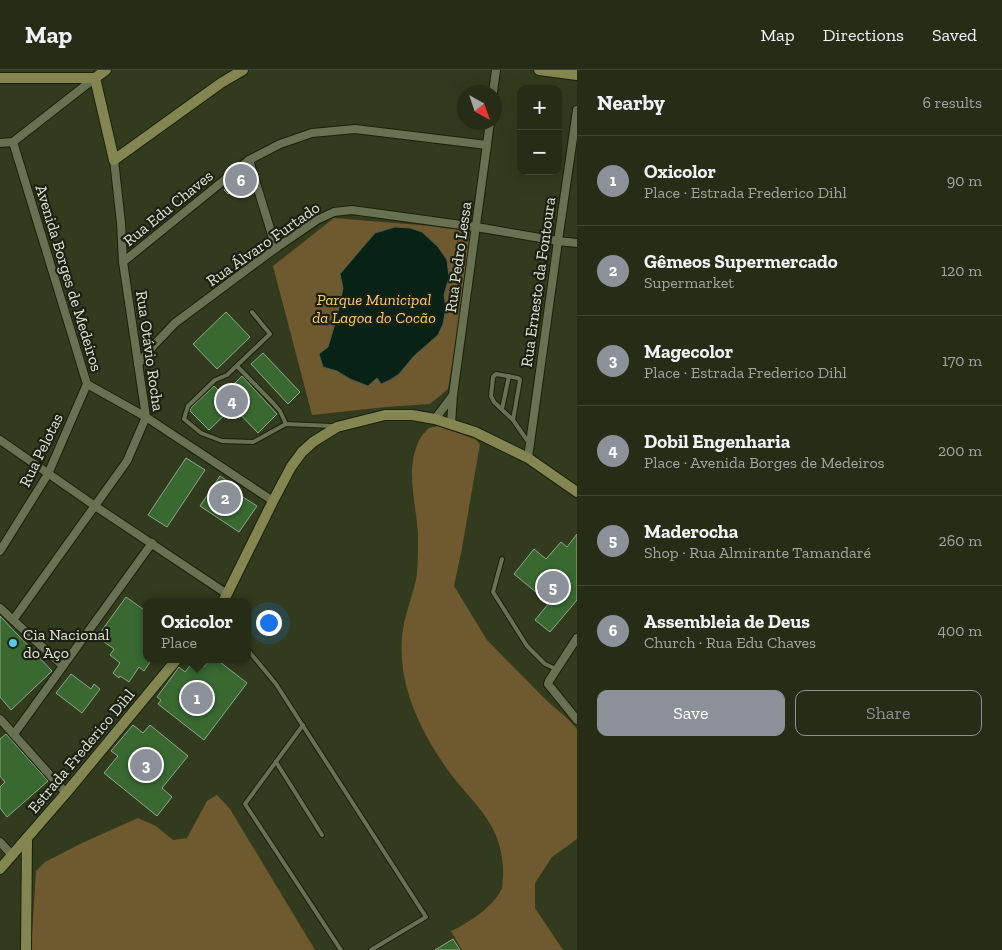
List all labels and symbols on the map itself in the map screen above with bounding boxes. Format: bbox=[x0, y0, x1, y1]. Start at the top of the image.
north arrow bbox=[457, 85, 502, 130]
pin: 6 bbox=[225, 161, 257, 199]
street label: Rua Edu Chaves bbox=[119, 166, 217, 250]
street label: Avenida Borges de Medeiros bbox=[32, 182, 106, 374]
street label: Rua Ernesto da Fontoura bbox=[517, 195, 559, 368]
street label: Rua Álvaro Furtado bbox=[203, 198, 323, 290]
street label: Rua Pedro Lessa bbox=[441, 200, 475, 314]
street label: Rua Otávio Rocha bbox=[132, 289, 168, 413]
park label: Parque Municipal da Lagoa do Cocão bbox=[312, 290, 436, 327]
pin: 4 bbox=[216, 382, 248, 420]
street label: Rua Pelotas bbox=[15, 410, 67, 490]
pin: 2 bbox=[209, 479, 241, 517]
pin: 5 bbox=[537, 568, 569, 606]
your location bbox=[256, 610, 282, 636]
place label: Cia Nacional do Aço bbox=[23, 625, 110, 662]
marker: Cia Nacional do Aço bbox=[7, 637, 19, 649]
pin: 1 bbox=[181, 679, 213, 717]
street label: Estrada Frederico Dihl bbox=[24, 685, 138, 817]
pin: 3 bbox=[130, 746, 162, 784]

